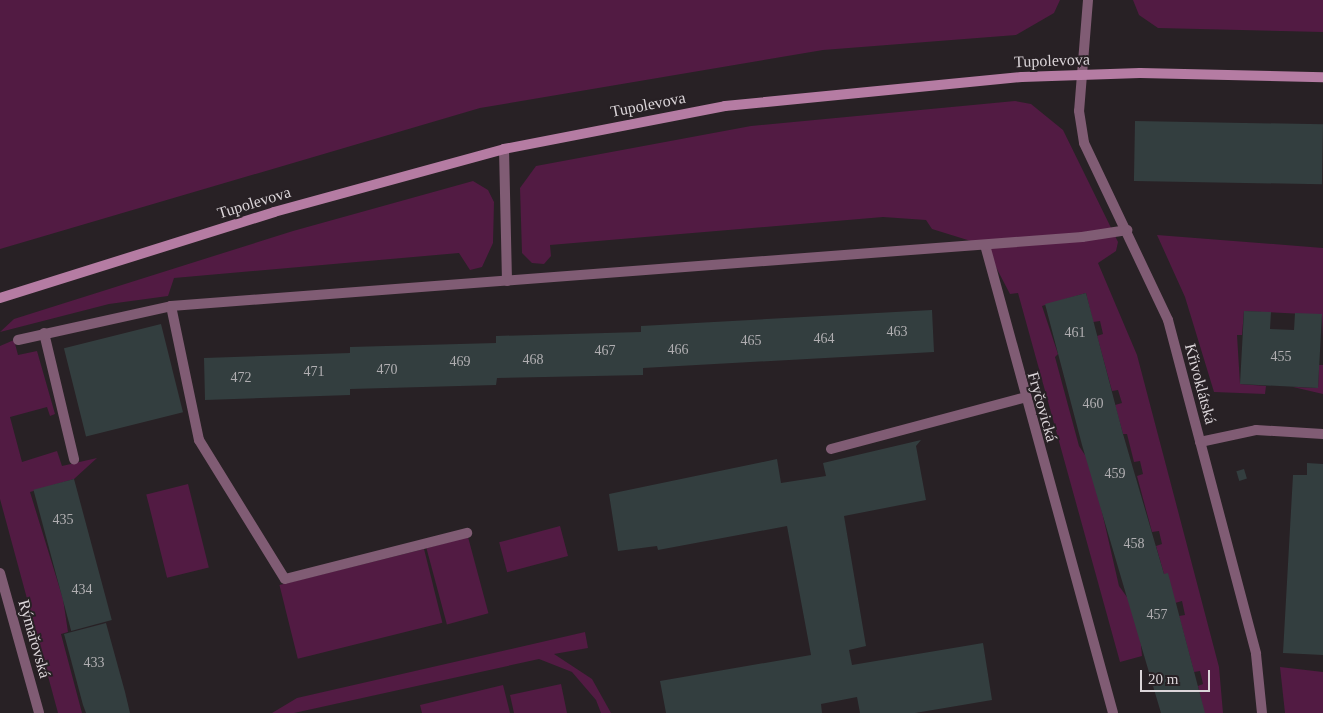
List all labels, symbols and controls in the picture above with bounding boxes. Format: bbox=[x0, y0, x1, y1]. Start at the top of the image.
street label: Tupolevova bbox=[1014, 50, 1090, 72]
street label: Tupolevova bbox=[609, 88, 687, 122]
street label: Tupolevova bbox=[215, 183, 293, 223]
house number: 463 bbox=[886, 324, 908, 340]
house number: 461 bbox=[1064, 325, 1086, 341]
house number: 464 bbox=[814, 331, 834, 347]
house number: 465 bbox=[740, 333, 761, 349]
house number: 466 bbox=[668, 342, 688, 358]
street label: Křivoklátská bbox=[1180, 342, 1220, 426]
house number: 467 bbox=[594, 343, 616, 359]
house number: 455 bbox=[1270, 349, 1292, 365]
house number: 468 bbox=[522, 352, 544, 368]
house number: 469 bbox=[450, 354, 470, 370]
house number: 470 bbox=[377, 362, 398, 378]
house number: 471 bbox=[304, 364, 324, 380]
house number: 472 bbox=[230, 370, 252, 386]
street label: Fryčovická bbox=[1023, 370, 1061, 444]
house number: 460 bbox=[1082, 396, 1104, 412]
house number: 459 bbox=[1104, 466, 1126, 482]
house number: 435 bbox=[52, 512, 74, 528]
house number: 458 bbox=[1124, 536, 1144, 552]
house number: 434 bbox=[72, 582, 92, 598]
street label: Rýmařovská bbox=[14, 597, 54, 681]
house number: 457 bbox=[1146, 607, 1168, 623]
house number: 433 bbox=[84, 655, 104, 671]
scale bar bbox=[1143, 660, 1213, 692]
text: 20 m bbox=[1148, 671, 1178, 687]

